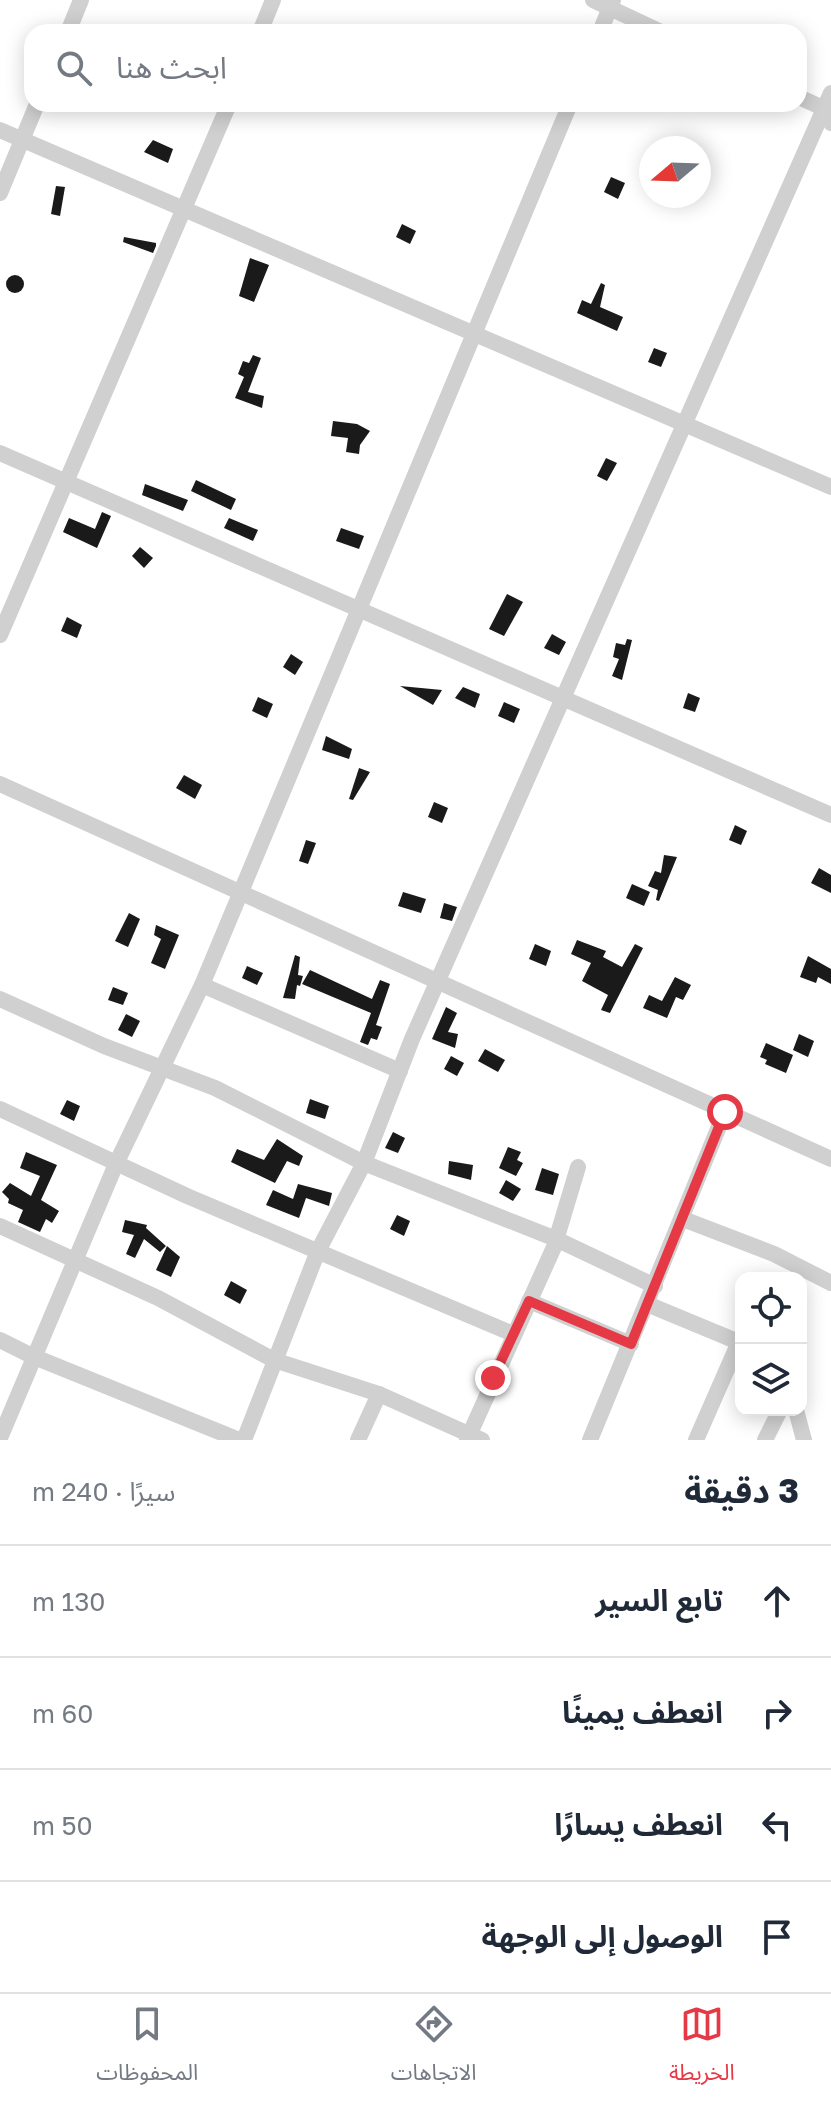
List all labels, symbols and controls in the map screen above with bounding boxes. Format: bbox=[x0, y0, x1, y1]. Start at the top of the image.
search box bbox=[24, 24, 807, 112]
icon: search bbox=[52, 46, 96, 90]
text: ابحث هنا bbox=[116, 49, 227, 85]
north arrow bbox=[639, 136, 711, 208]
route start bbox=[707, 1094, 743, 1130]
map controls bbox=[735, 1272, 807, 1416]
button: locate bbox=[735, 1272, 807, 1344]
button: layers bbox=[735, 1344, 807, 1416]
route end bbox=[475, 1360, 511, 1396]
text: 3 دقيقة bbox=[684, 1470, 799, 1510]
text: سيرًا · 240 m bbox=[32, 1476, 175, 1507]
icon: ahead bbox=[755, 1579, 799, 1623]
text: تابع السير bbox=[595, 1582, 723, 1618]
text: 130 m bbox=[32, 1586, 105, 1617]
icon: right bbox=[755, 1691, 799, 1735]
text: انعطف يمينًا bbox=[562, 1694, 723, 1730]
text: 60 m bbox=[32, 1698, 93, 1729]
icon: left bbox=[755, 1803, 799, 1847]
text: انعطف يسارًا bbox=[554, 1806, 723, 1842]
text: 50 m bbox=[32, 1810, 93, 1841]
icon: arrive bbox=[755, 1915, 799, 1959]
text: الوصول إلى الوجهة bbox=[481, 1918, 723, 1954]
tab: المحفوظات bbox=[96, 2002, 198, 2096]
tab: الاتجاهات bbox=[391, 2002, 477, 2096]
tab: الخريطة bbox=[669, 2002, 735, 2096]

